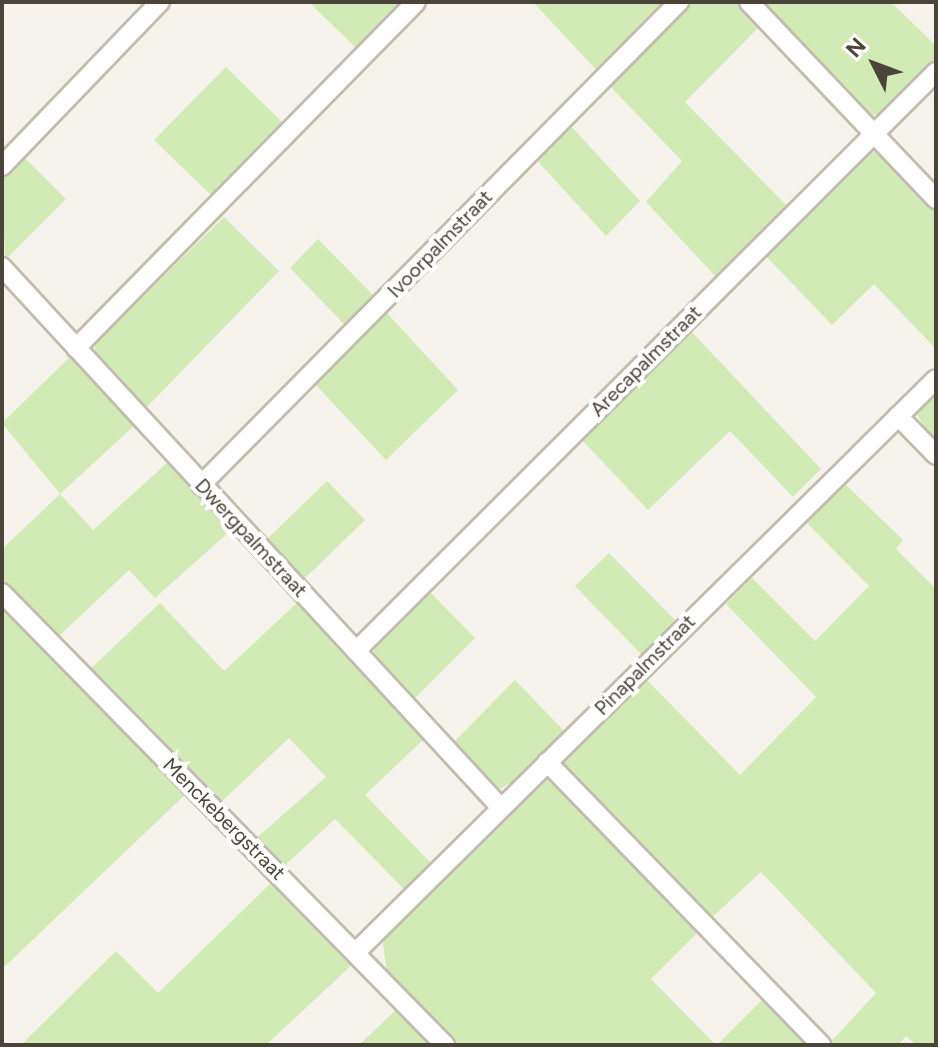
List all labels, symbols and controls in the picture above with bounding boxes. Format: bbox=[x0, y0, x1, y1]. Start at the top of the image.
north arrow bbox=[834, 24, 914, 104]
text: N bbox=[840, 32, 872, 63]
street label: Ivoorpalmstraat bbox=[383, 185, 497, 303]
street label: Arecapalmstraat bbox=[585, 300, 707, 422]
street label: Dwergpalmstraat bbox=[190, 474, 312, 602]
street label: Pinapalmstraat bbox=[590, 610, 700, 720]
street label: Menckebergstraat bbox=[158, 753, 290, 885]

